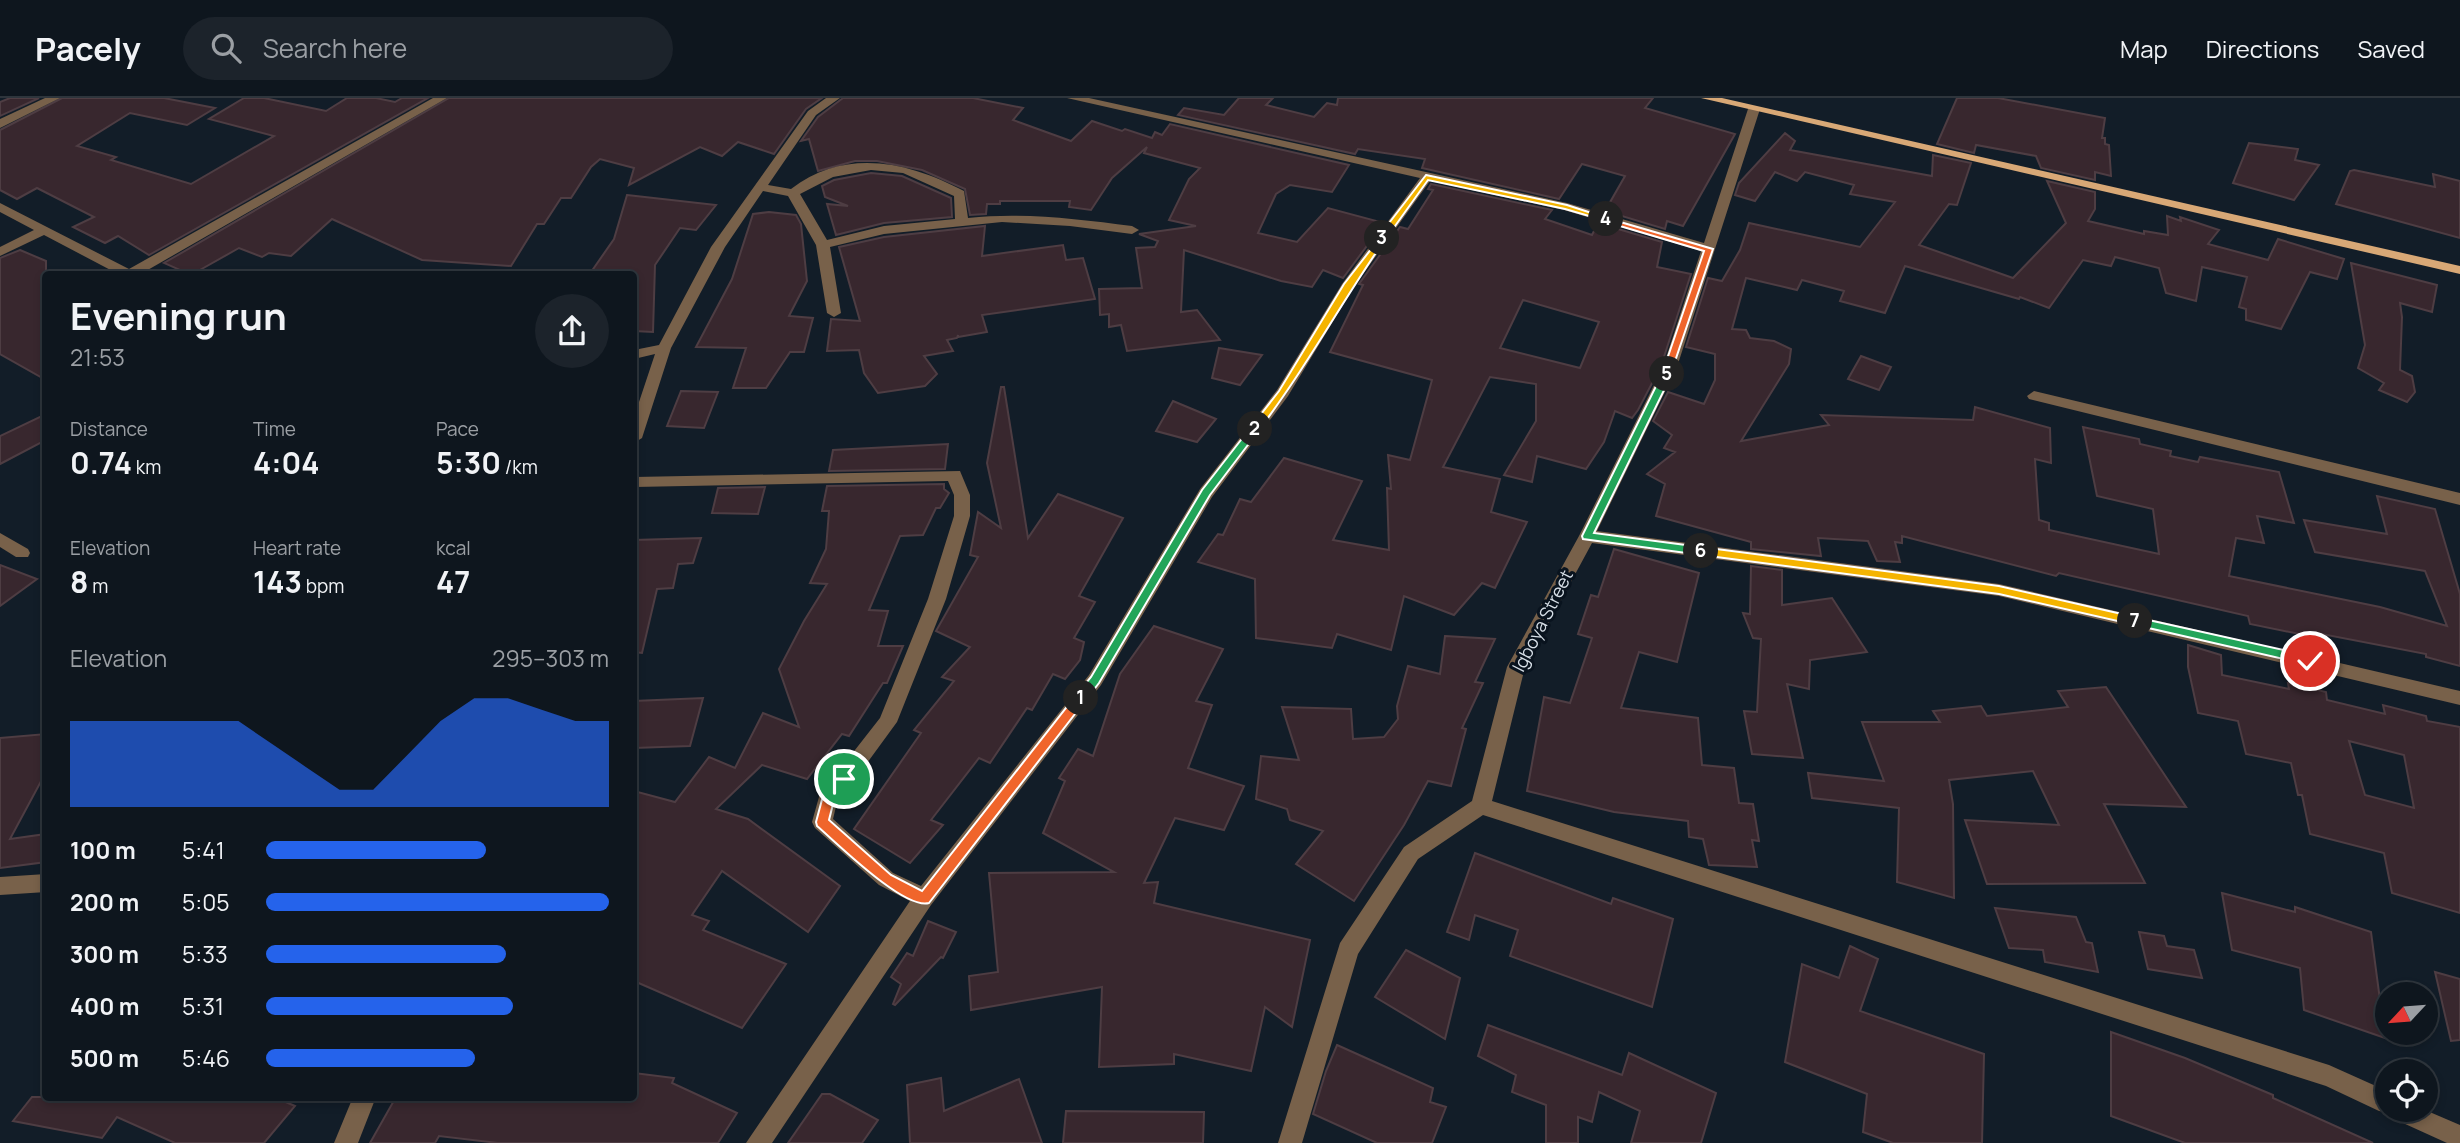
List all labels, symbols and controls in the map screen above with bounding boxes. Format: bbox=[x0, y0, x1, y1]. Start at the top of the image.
search box bbox=[183, 17, 673, 80]
text: Pacely bbox=[35, 26, 141, 71]
icon: search bbox=[207, 29, 245, 67]
text: Search here bbox=[263, 30, 407, 66]
text: Map bbox=[2120, 32, 2168, 65]
text: Directions bbox=[2206, 32, 2319, 65]
text: Saved bbox=[2357, 32, 2425, 65]
pin: 4 bbox=[1588, 202, 1624, 236]
text: 4 bbox=[1600, 205, 1611, 231]
pin: 3 bbox=[1364, 220, 1400, 256]
text: 3 bbox=[1376, 224, 1387, 250]
text: Evening run bbox=[70, 289, 287, 341]
button: share bbox=[535, 294, 609, 368]
text: 21:53 bbox=[70, 341, 125, 373]
pin: 5 bbox=[1650, 356, 1684, 392]
text: 5 bbox=[1661, 360, 1672, 386]
pin: 2 bbox=[1238, 412, 1272, 446]
text: 2 bbox=[1249, 415, 1260, 441]
text: Distance bbox=[70, 416, 148, 442]
text: Time bbox=[253, 416, 296, 442]
text: Pace bbox=[436, 416, 479, 442]
text: 0.74 bbox=[70, 442, 132, 483]
text: 4:04 bbox=[253, 442, 320, 483]
text: 5:30 bbox=[436, 442, 501, 483]
text: km bbox=[132, 454, 161, 480]
text: /km bbox=[501, 454, 538, 480]
pin: 6 bbox=[1684, 533, 1718, 568]
text: Elevation bbox=[70, 535, 150, 561]
text: Heart rate bbox=[253, 535, 341, 561]
text: kcal bbox=[436, 535, 471, 561]
text: 6 bbox=[1695, 537, 1706, 563]
text: 8 bbox=[70, 561, 88, 602]
text: 143 bbox=[253, 561, 302, 602]
text: 47 bbox=[436, 561, 470, 602]
street label: Igboya Street bbox=[1506, 565, 1578, 676]
text: m bbox=[88, 573, 108, 599]
text: bpm bbox=[302, 573, 344, 599]
pin: 7 bbox=[2118, 603, 2152, 638]
text: 7 bbox=[2129, 607, 2140, 633]
pin bbox=[2280, 631, 2340, 691]
text: Elevation bbox=[70, 642, 167, 674]
text: 295–303 m bbox=[492, 642, 609, 674]
icon: check bbox=[2291, 642, 2329, 680]
pin: 1 bbox=[1064, 680, 1098, 716]
text: 1 bbox=[1076, 684, 1085, 710]
pin bbox=[814, 749, 874, 809]
icon: arrive bbox=[825, 760, 863, 798]
text: 100 m bbox=[70, 834, 136, 866]
text: 5:41 bbox=[182, 834, 225, 866]
text: 200 m bbox=[70, 886, 139, 918]
text: 5:05 bbox=[182, 886, 229, 918]
text: 300 m bbox=[70, 938, 139, 970]
text: 5:33 bbox=[182, 938, 228, 970]
north arrow bbox=[2375, 982, 2438, 1045]
map controls bbox=[2375, 982, 2438, 1122]
text: 400 m bbox=[70, 990, 140, 1022]
text: 5:31 bbox=[182, 990, 224, 1022]
text: 500 m bbox=[70, 1042, 139, 1074]
text: 5:46 bbox=[182, 1042, 230, 1074]
button: locate bbox=[2375, 1059, 2438, 1122]

